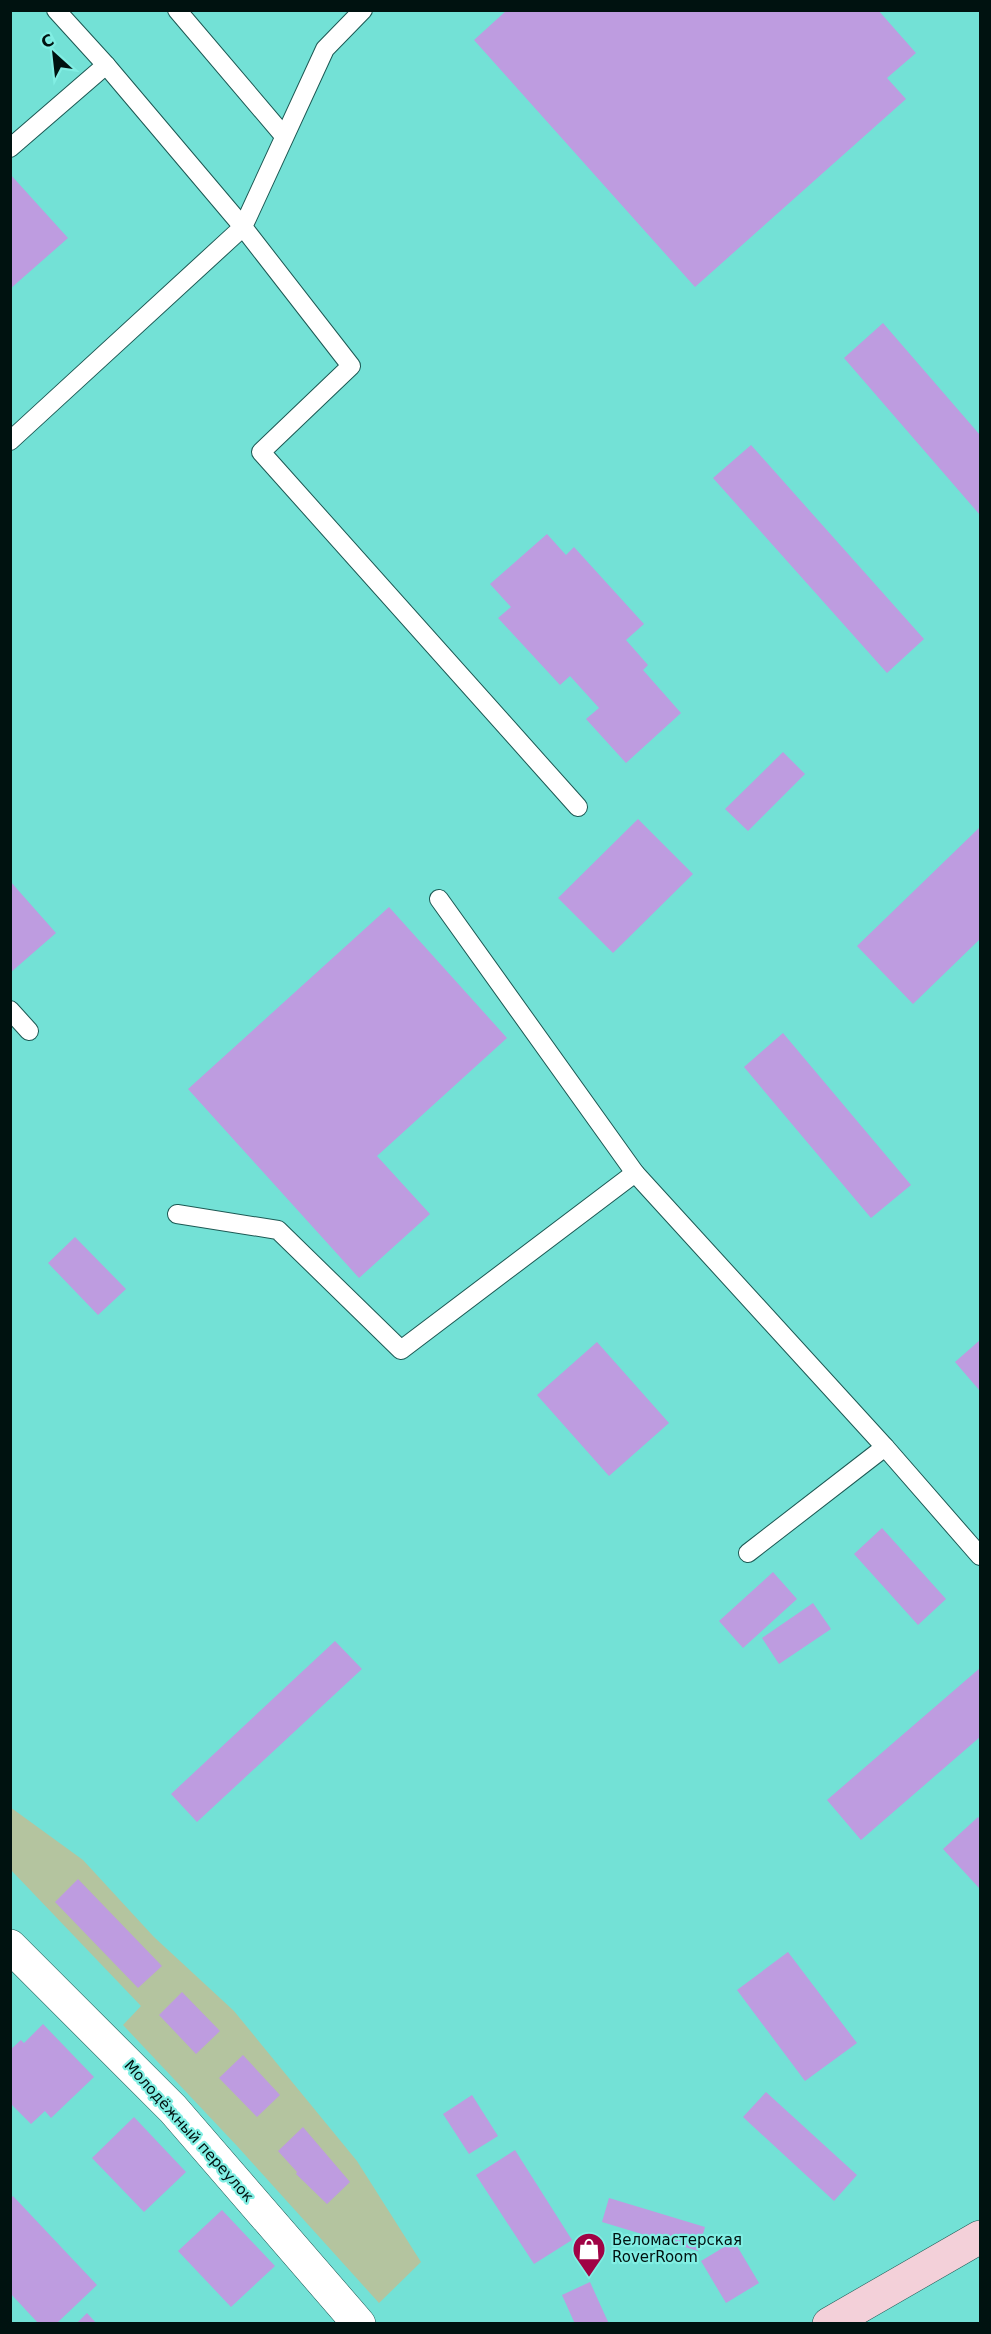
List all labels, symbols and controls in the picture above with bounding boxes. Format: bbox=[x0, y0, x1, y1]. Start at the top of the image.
north arrow bbox=[24, 24, 84, 84]
text: С bbox=[38, 30, 57, 52]
street label: Молодёжный переулок bbox=[121, 2056, 257, 2206]
shop icon: Веломастерская RoverRoom bbox=[571, 2231, 607, 2278]
place label: Веломастерская RoverRoom bbox=[612, 2231, 742, 2266]

